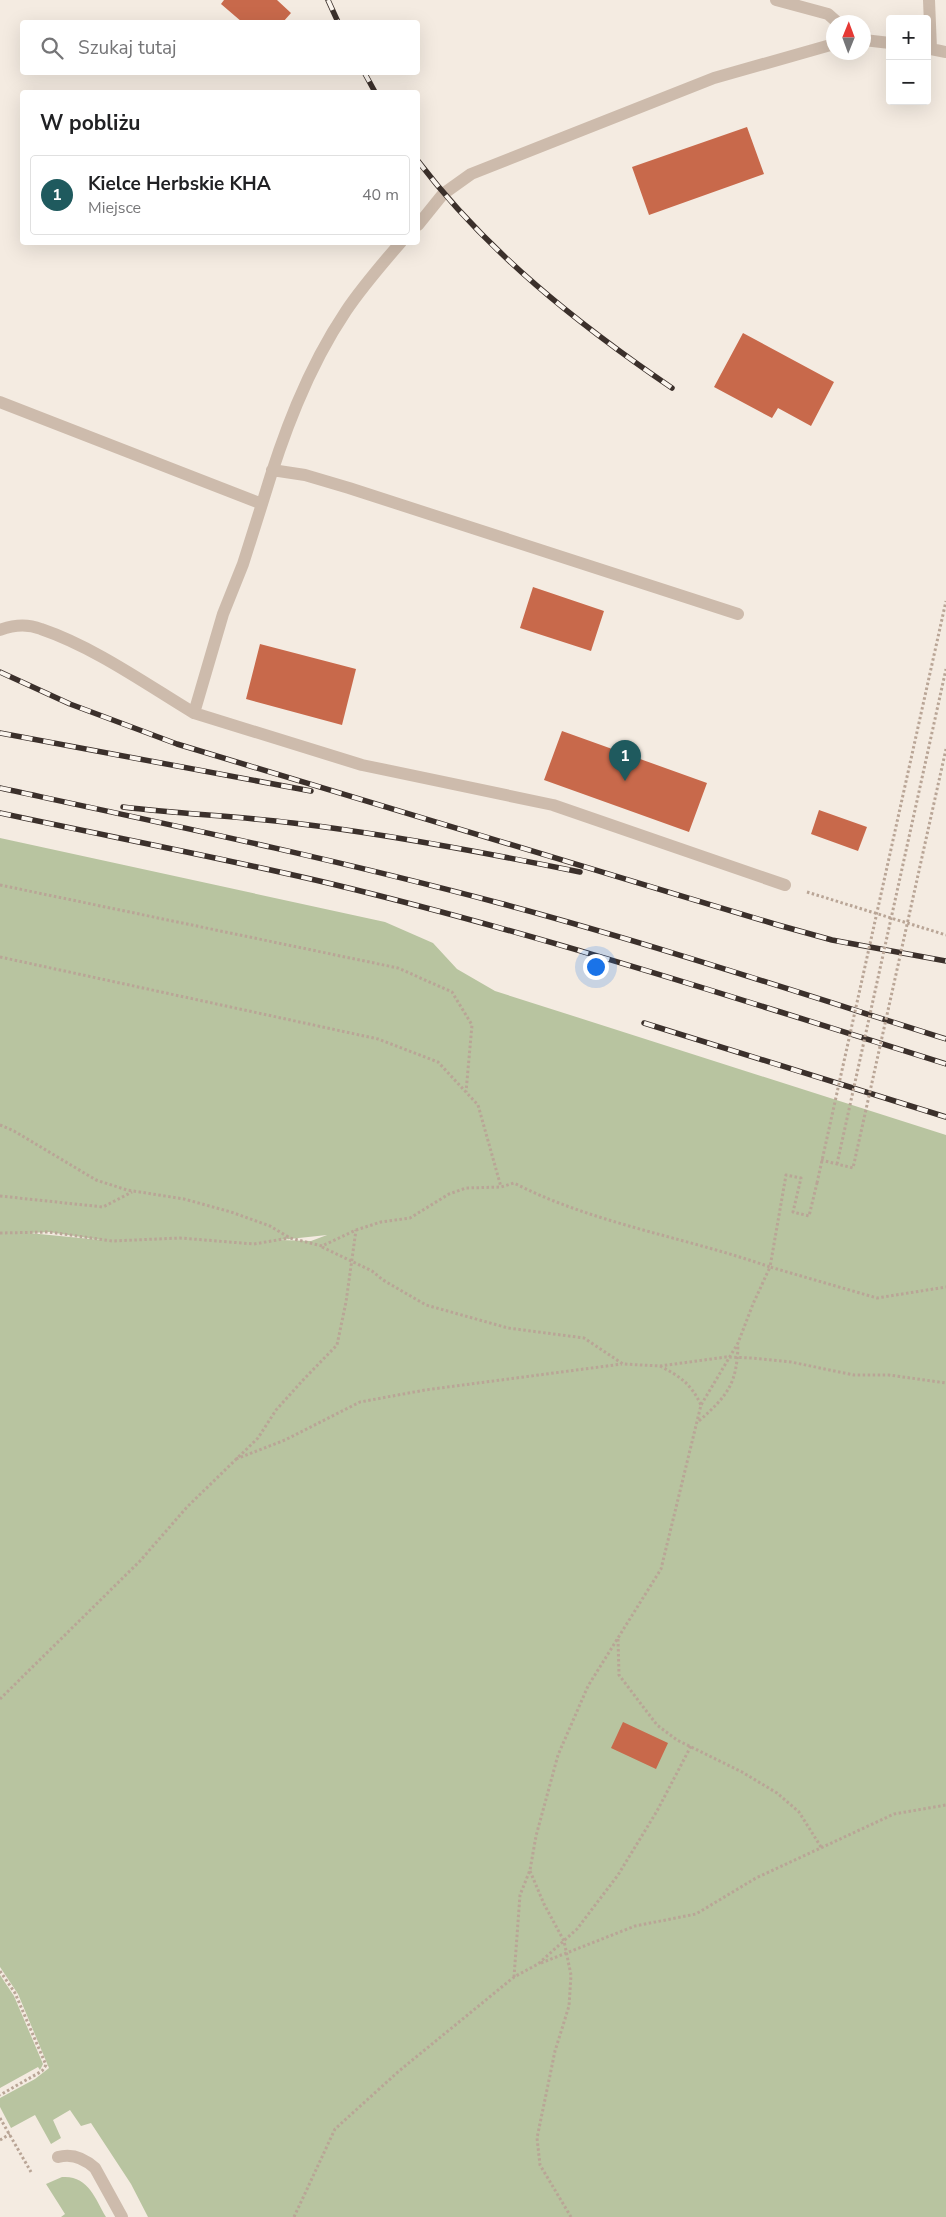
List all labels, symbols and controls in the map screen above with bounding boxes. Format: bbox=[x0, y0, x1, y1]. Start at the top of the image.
north arrow bbox=[826, 15, 871, 60]
map controls bbox=[886, 15, 931, 105]
button: + bbox=[886, 15, 931, 60]
search box bbox=[20, 20, 420, 75]
icon: search bbox=[38, 34, 66, 62]
text: Szukaj tutaj bbox=[78, 35, 177, 61]
button: − bbox=[886, 60, 931, 105]
text: W pobliżu bbox=[40, 109, 141, 137]
text: Kielce Herbskie KHA bbox=[88, 171, 271, 197]
text: 1 bbox=[52, 184, 62, 206]
text: 40 m bbox=[362, 184, 399, 206]
text: Miejsce bbox=[88, 197, 141, 219]
pin: 1 bbox=[609, 740, 641, 781]
your location bbox=[583, 954, 609, 980]

